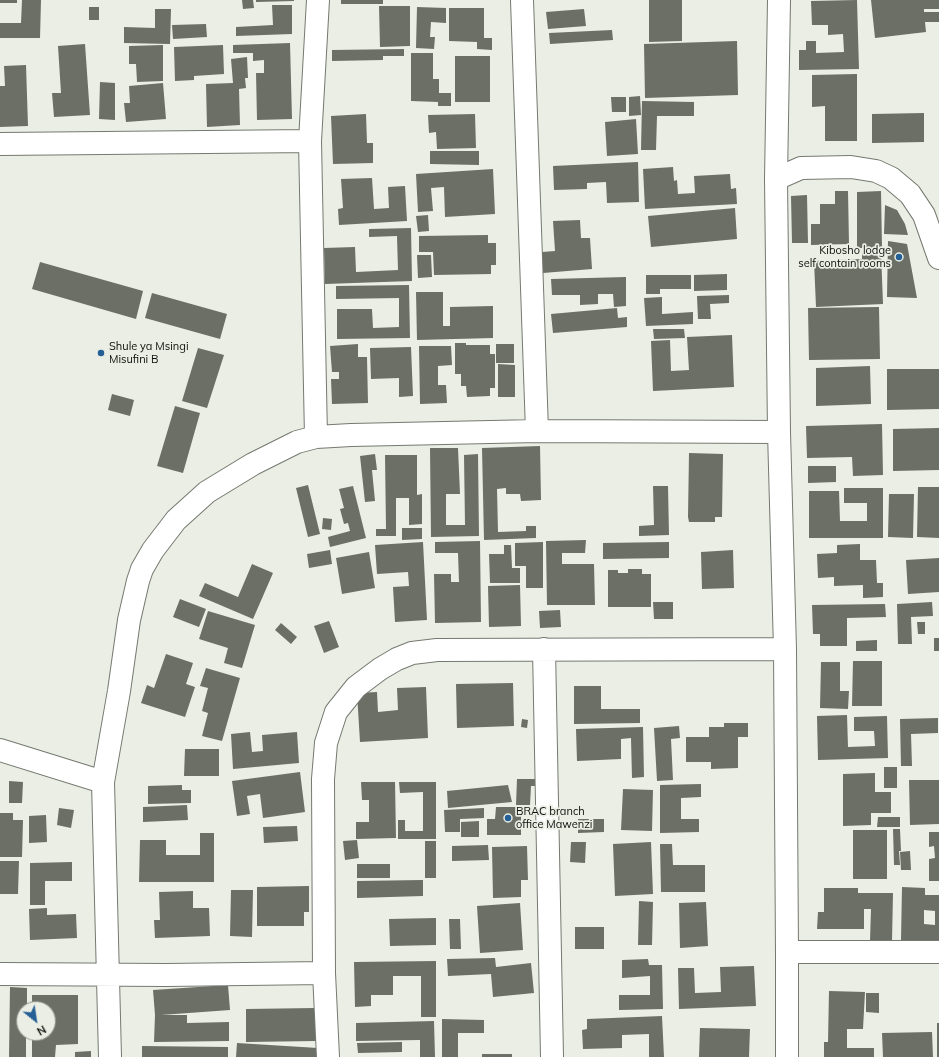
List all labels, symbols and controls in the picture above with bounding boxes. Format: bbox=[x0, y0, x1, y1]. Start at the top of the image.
place label: Kibosho lodge self contain rooms bbox=[798, 244, 891, 270]
marker: Kibosho lodge self contain rooms bbox=[894, 252, 904, 262]
place label: Shule ya Msingi Misufini B bbox=[109, 340, 189, 366]
marker: Shule ya Msingi Misufini B bbox=[96, 348, 106, 358]
place label: BRAC branch office Mawenzi bbox=[516, 805, 592, 831]
marker: BRAC branch office Mawenzi bbox=[503, 813, 513, 823]
north arrow bbox=[16, 1001, 56, 1041]
text: N bbox=[34, 1022, 49, 1039]

